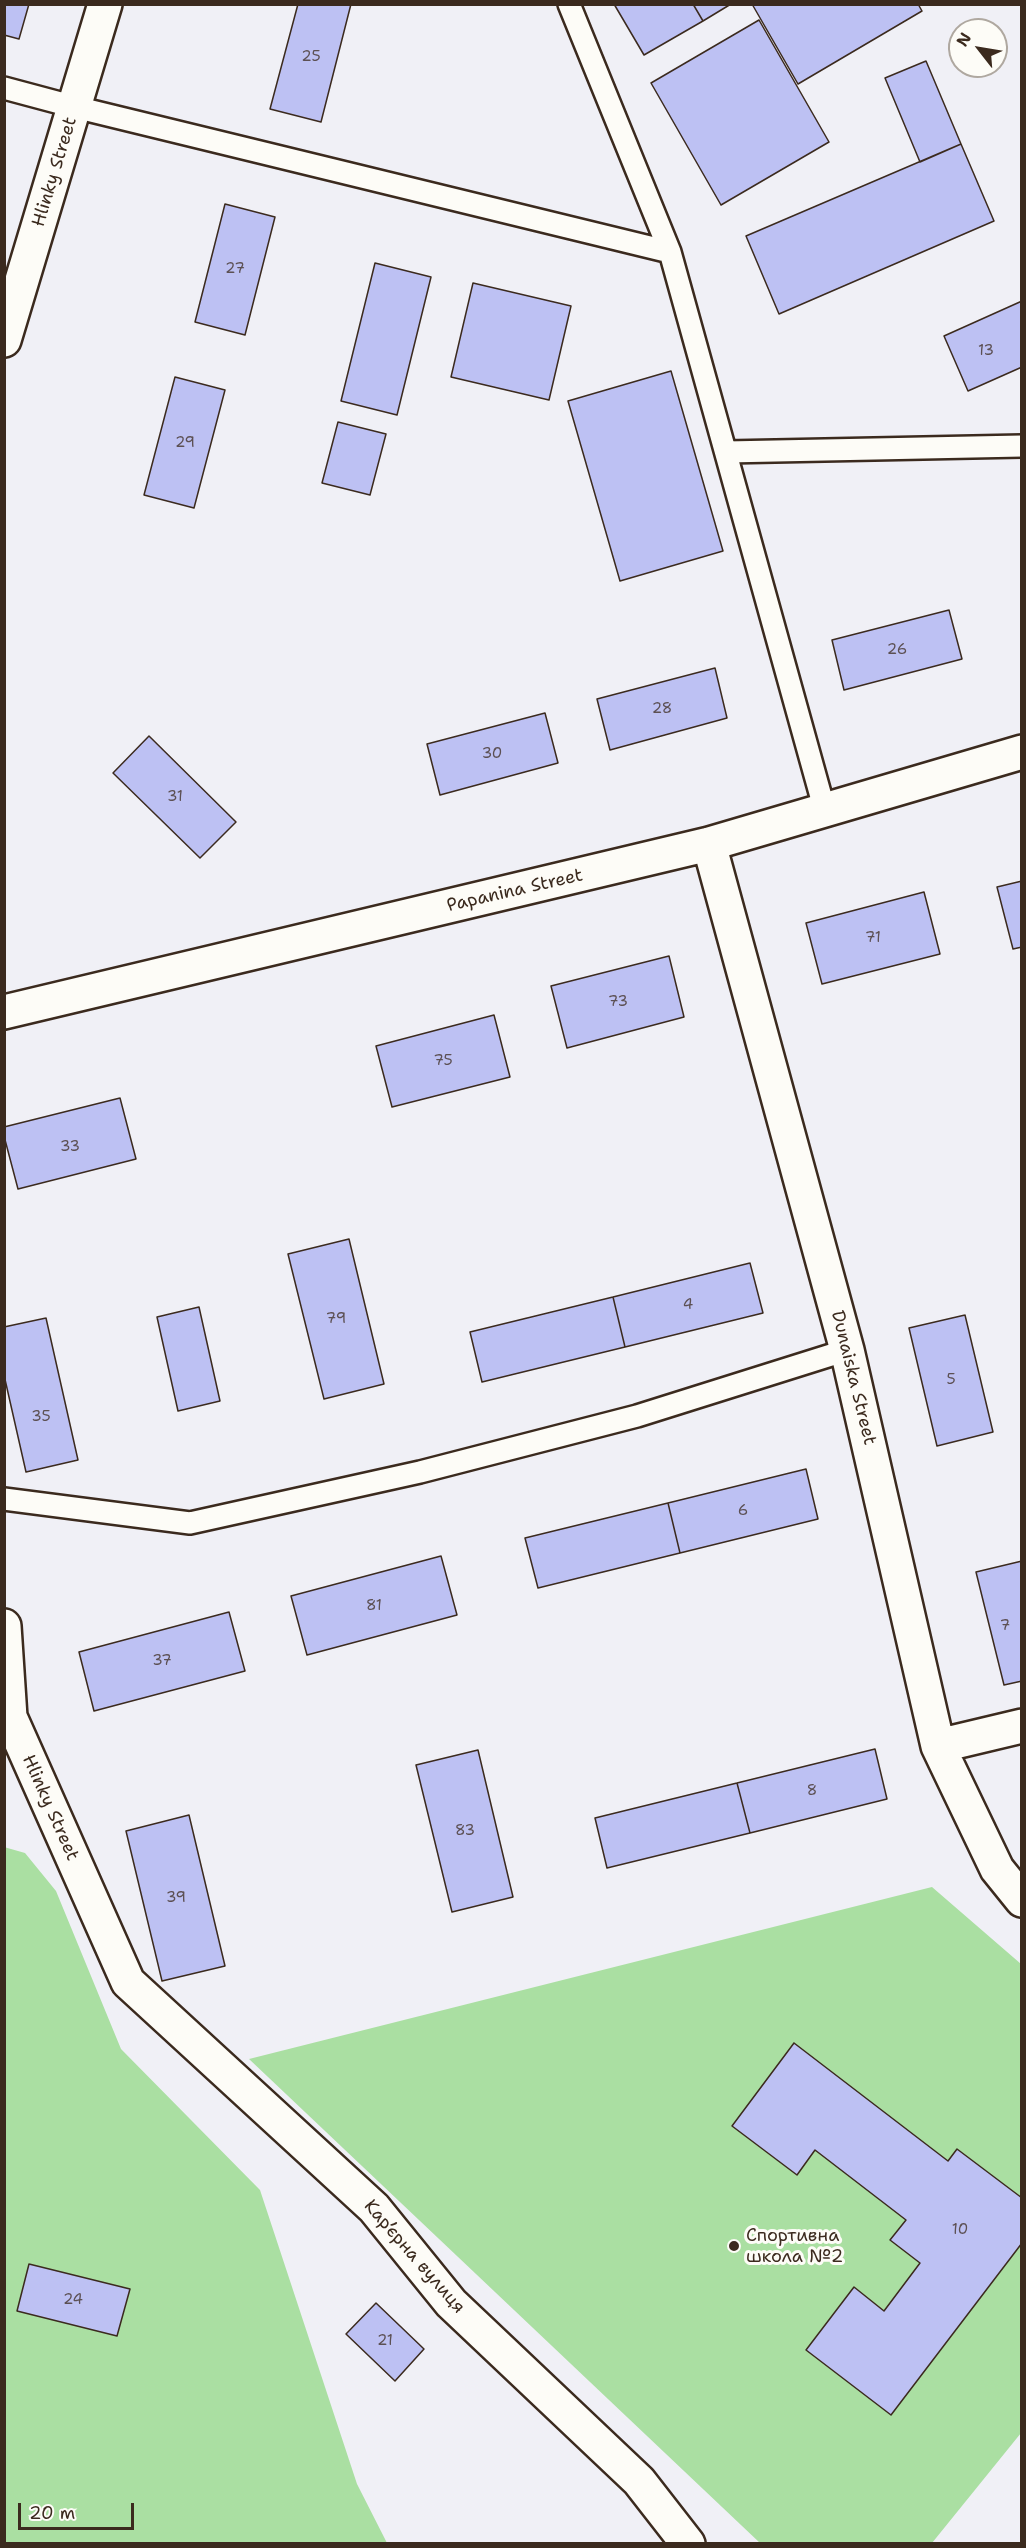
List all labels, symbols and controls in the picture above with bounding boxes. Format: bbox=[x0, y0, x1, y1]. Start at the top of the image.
north arrow bbox=[948, 18, 1008, 78]
text: N bbox=[952, 29, 976, 50]
house number: 25 bbox=[301, 48, 321, 66]
street label: Hlinky Street bbox=[28, 115, 82, 229]
house number: 27 bbox=[225, 260, 245, 278]
house number: 13 bbox=[978, 342, 994, 360]
house number: 29 bbox=[175, 434, 195, 452]
house number: 26 bbox=[887, 641, 907, 659]
house number: 28 bbox=[652, 700, 672, 718]
house number: 30 bbox=[482, 745, 502, 763]
house number: 31 bbox=[167, 788, 183, 806]
street label: Papanina Street bbox=[445, 865, 585, 917]
house number: 71 bbox=[865, 929, 881, 947]
house number: 73 bbox=[608, 993, 628, 1011]
house number: 75 bbox=[433, 1052, 453, 1070]
house number: 33 bbox=[60, 1138, 80, 1156]
house number: 4 bbox=[683, 1296, 693, 1314]
street label: Dunaiska Street bbox=[826, 1309, 880, 1447]
house number: 79 bbox=[326, 1310, 346, 1328]
house number: 5 bbox=[946, 1371, 956, 1389]
house number: 35 bbox=[31, 1408, 51, 1426]
house number: 6 bbox=[738, 1502, 748, 1520]
house number: 81 bbox=[366, 1597, 382, 1615]
house number: 7 bbox=[1000, 1617, 1010, 1635]
house number: 37 bbox=[152, 1652, 172, 1670]
street label: Hlinky Street bbox=[17, 1752, 83, 1864]
house number: 8 bbox=[807, 1782, 817, 1800]
house number: 83 bbox=[455, 1822, 475, 1840]
house number: 39 bbox=[166, 1889, 186, 1907]
street label: Кар’єрна вулиця bbox=[359, 2196, 469, 2318]
house number: 10 bbox=[952, 2221, 968, 2239]
place label: Спортивна школа №2 bbox=[746, 2225, 843, 2268]
marker: Спортивна школа №2 bbox=[727, 2239, 741, 2253]
house number: 24 bbox=[63, 2291, 83, 2309]
house number: 21 bbox=[377, 2332, 393, 2350]
scale bar bbox=[21, 2491, 136, 2529]
text: 20 m bbox=[29, 2501, 75, 2525]

